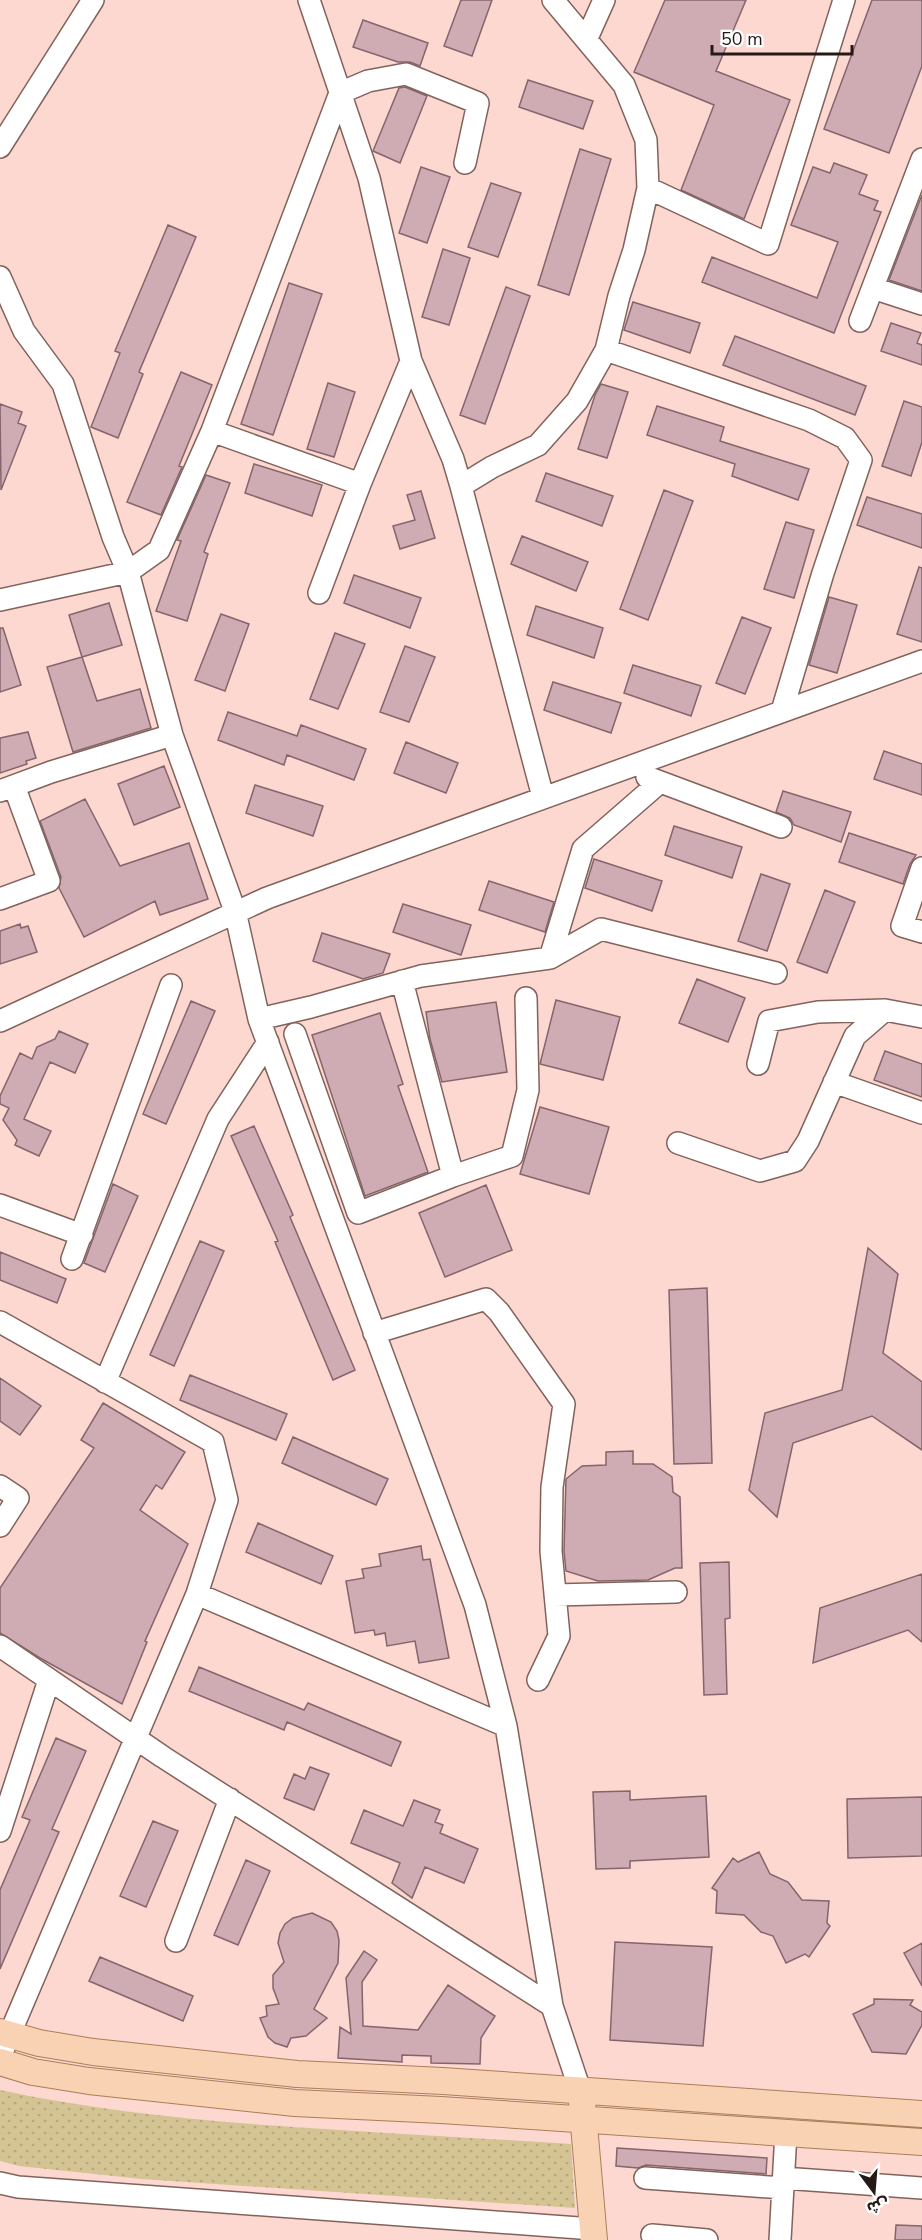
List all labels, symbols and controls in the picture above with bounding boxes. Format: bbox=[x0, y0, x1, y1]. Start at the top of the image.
scale bar bbox=[712, 18, 852, 56]
text: 50 m bbox=[721, 27, 763, 51]
north arrow bbox=[844, 2162, 904, 2222]
text: ش bbox=[864, 2192, 891, 2219]

